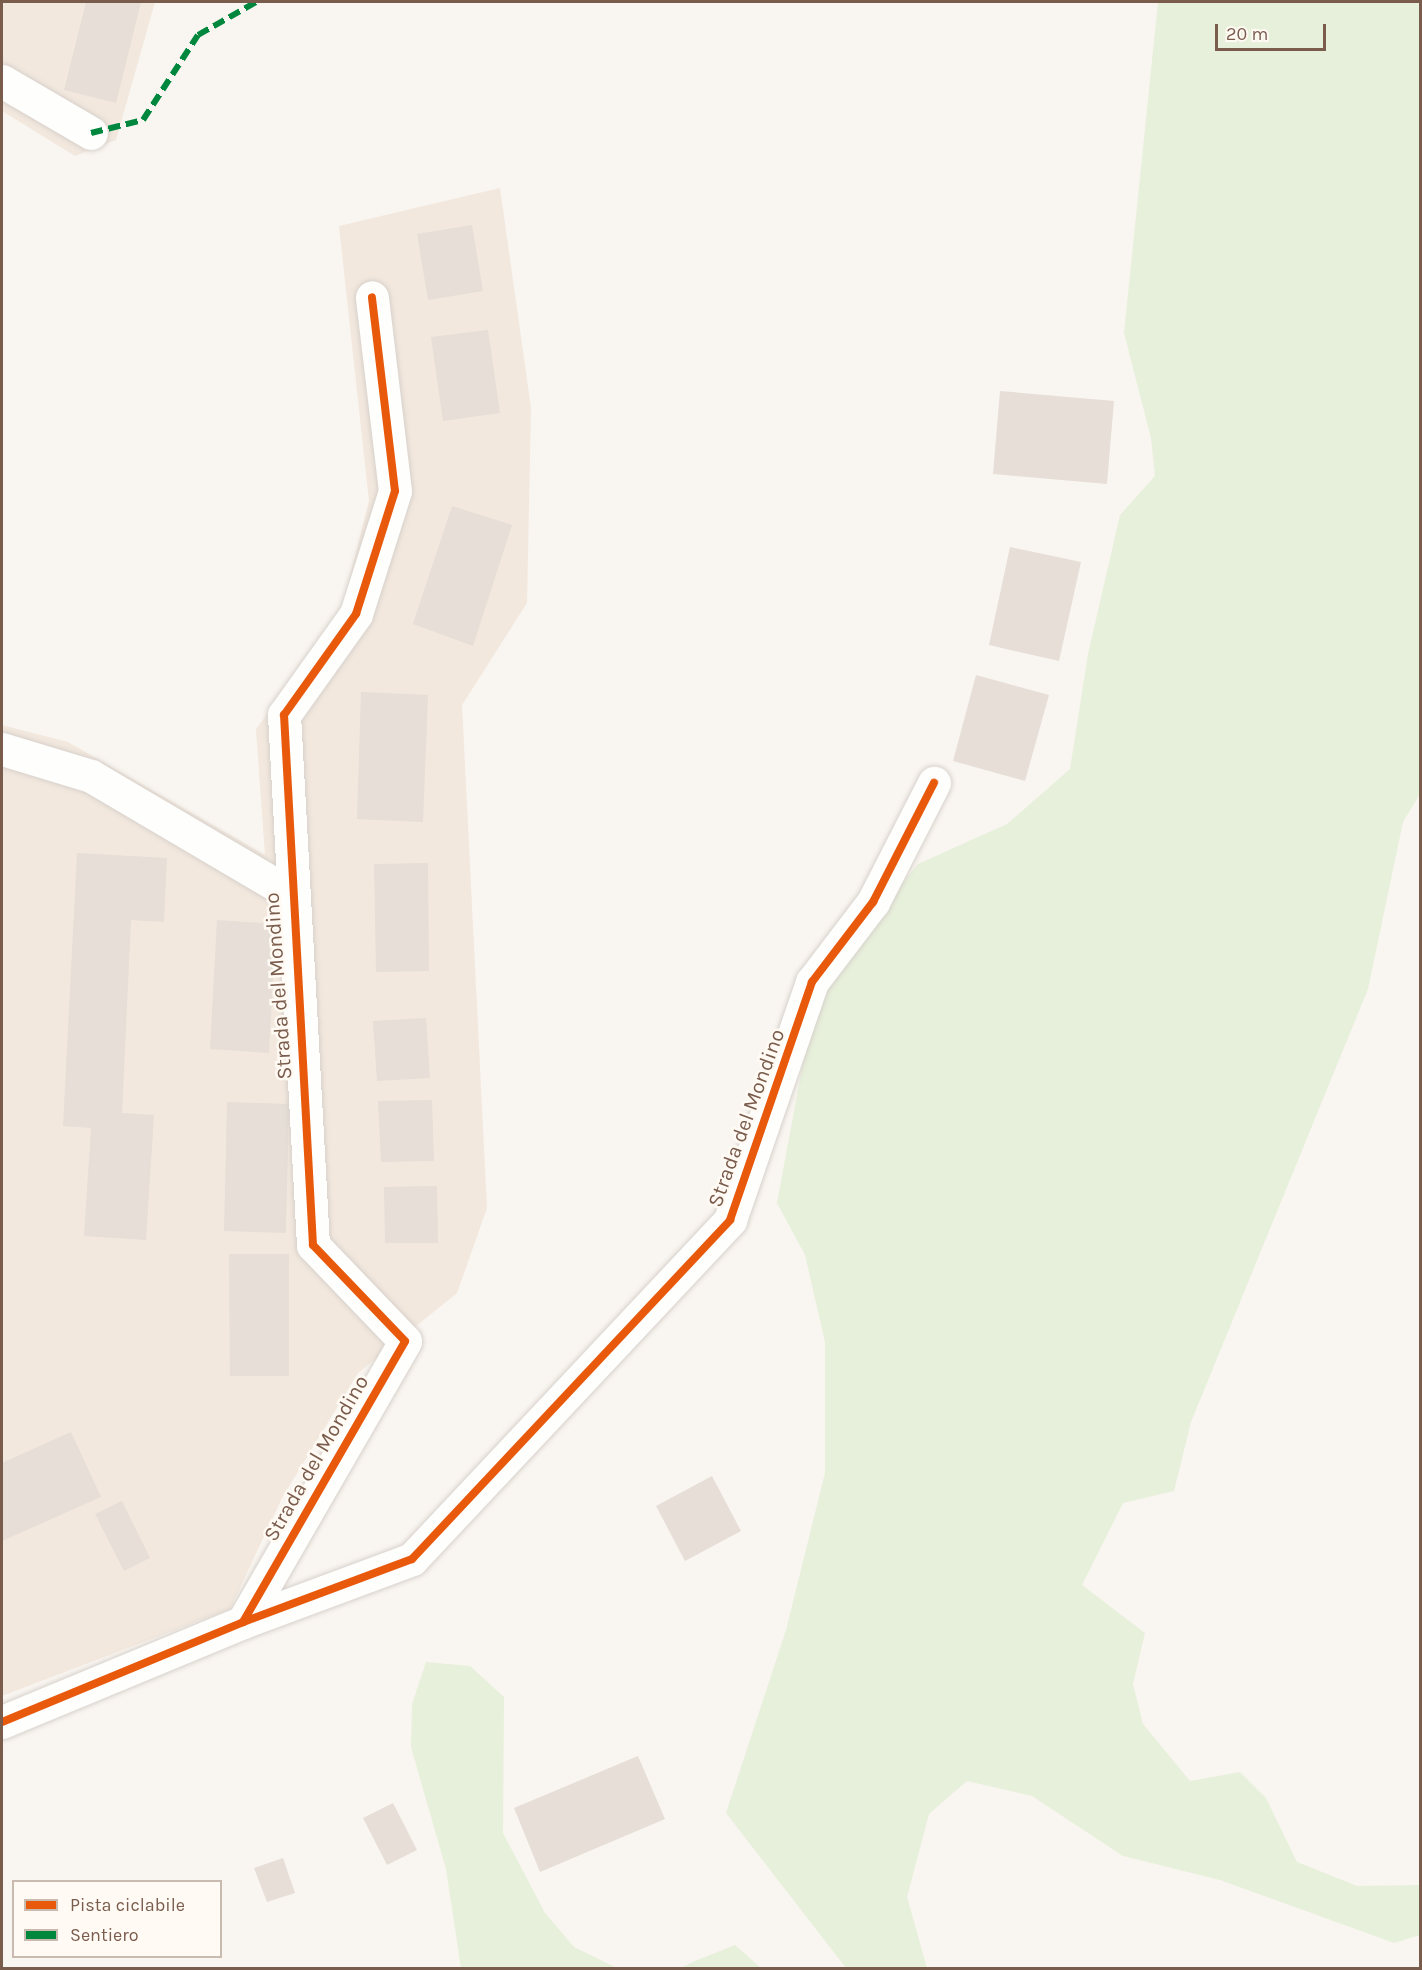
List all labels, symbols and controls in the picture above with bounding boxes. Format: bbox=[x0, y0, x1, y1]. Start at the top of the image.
scale bar bbox=[1218, 12, 1329, 50]
text: 20 m bbox=[1226, 23, 1268, 45]
street label: Strada del Mondino bbox=[259, 892, 297, 1080]
street label: Strada del Mondino bbox=[702, 1026, 790, 1210]
street label: Strada del Mondino bbox=[258, 1370, 374, 1546]
legend bbox=[12, 1880, 222, 1958]
text: Pista ciclabile bbox=[70, 1894, 185, 1916]
text: Sentiero bbox=[70, 1924, 139, 1946]

